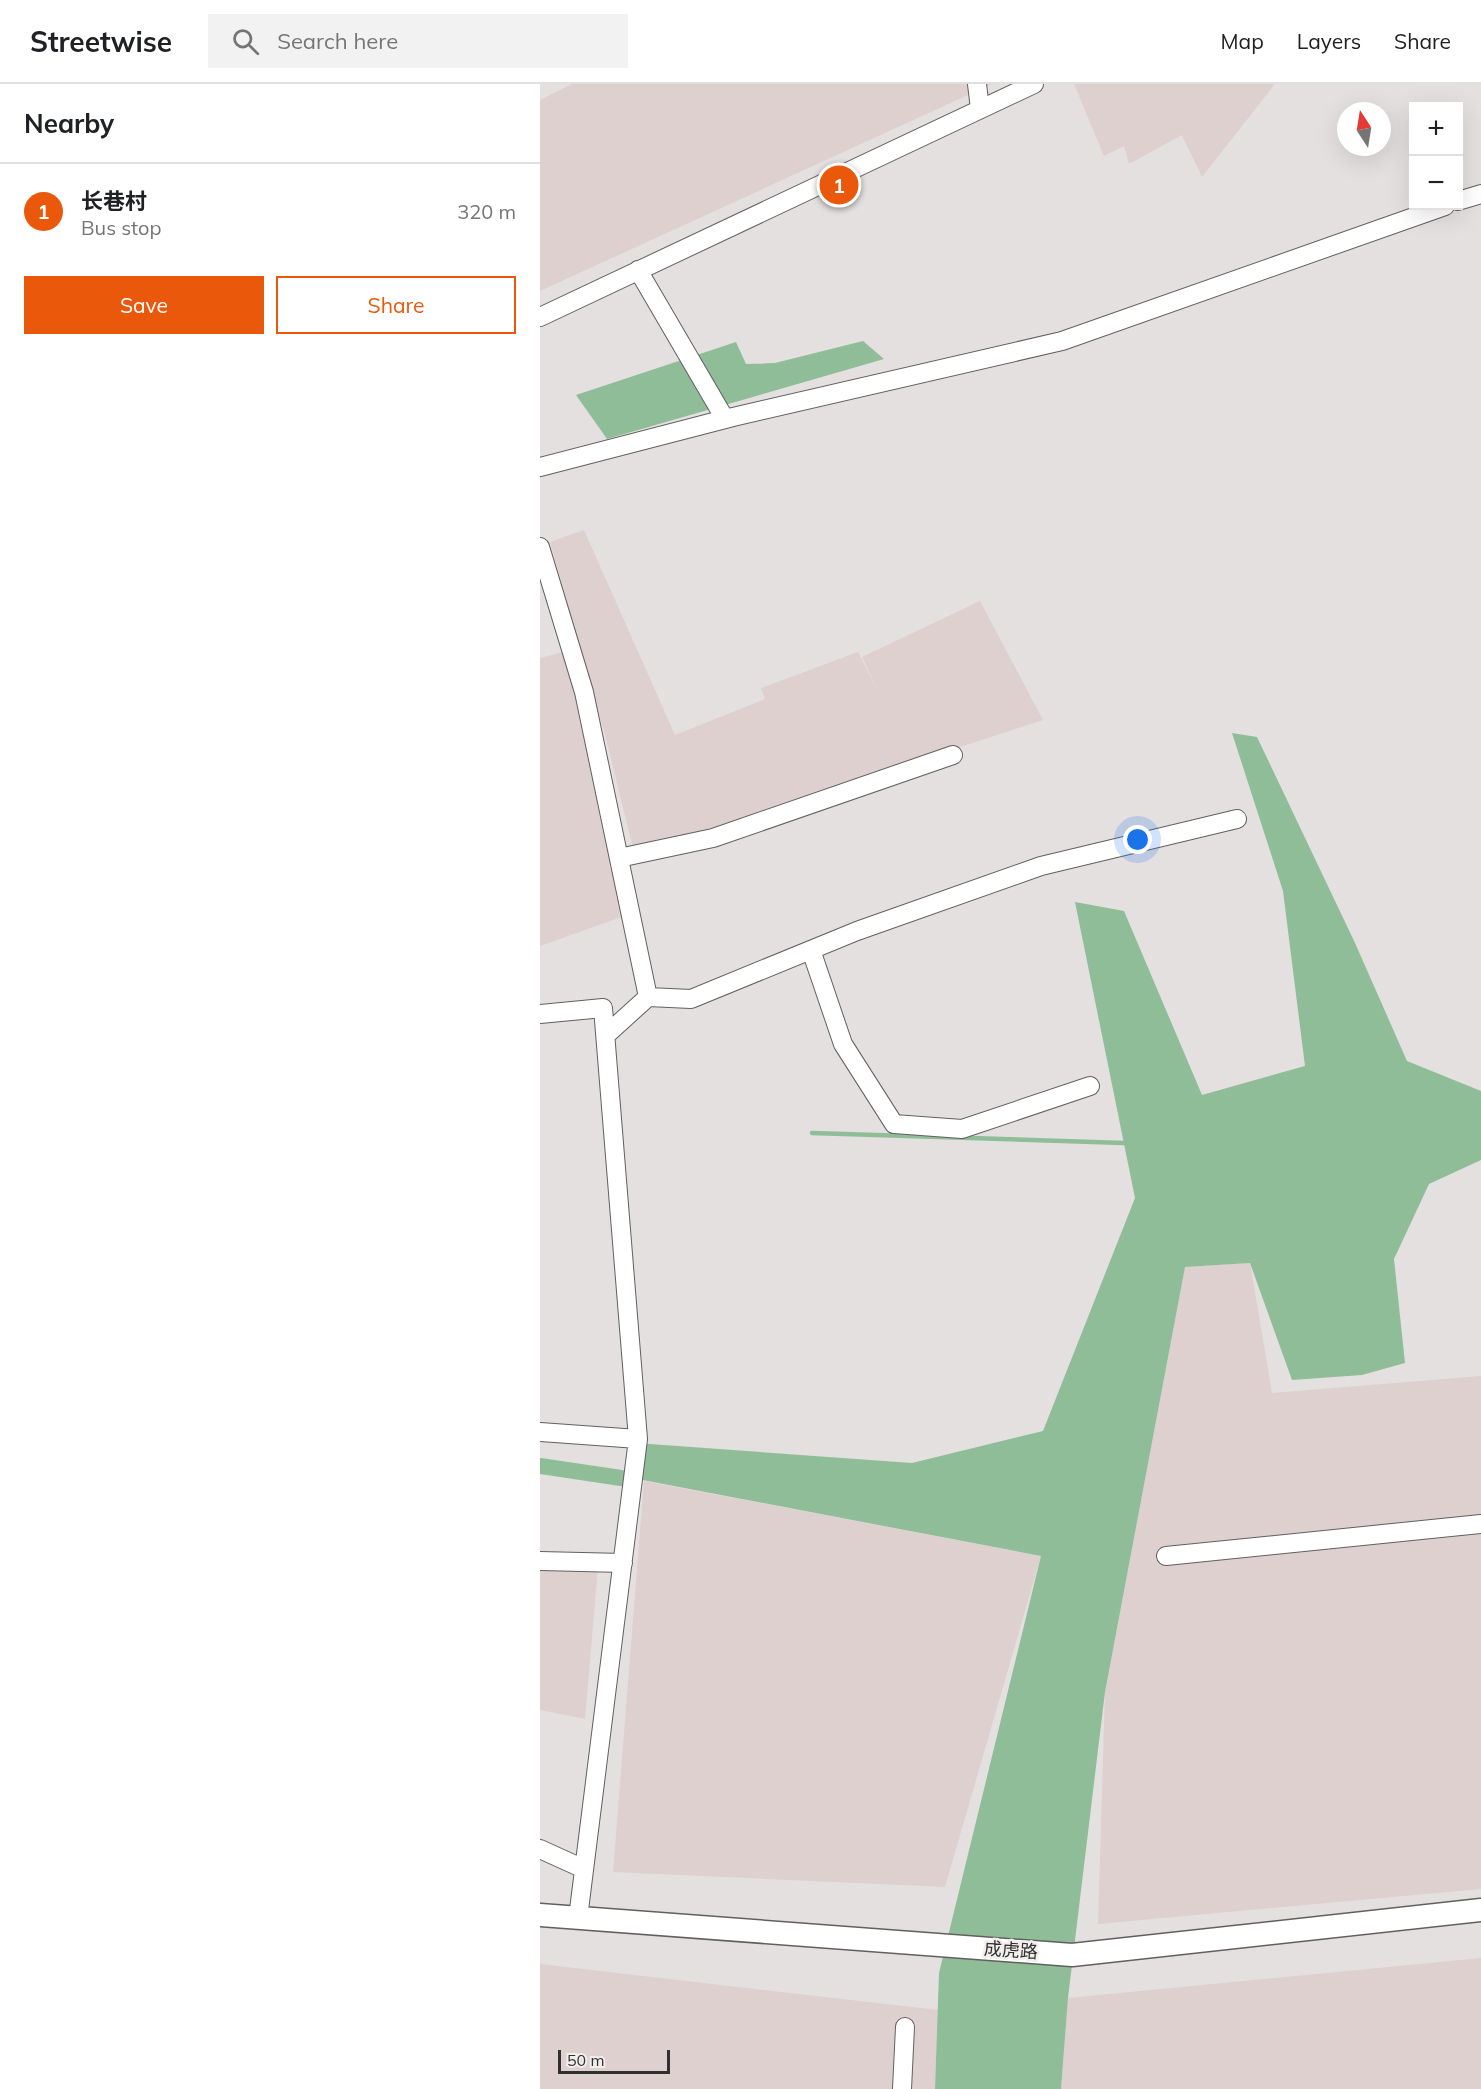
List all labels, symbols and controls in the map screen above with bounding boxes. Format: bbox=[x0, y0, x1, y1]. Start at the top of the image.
search box bbox=[208, 14, 628, 68]
text: Streetwise bbox=[30, 24, 172, 59]
icon: search bbox=[229, 25, 262, 58]
text: Search here bbox=[277, 27, 398, 55]
text: Map bbox=[1221, 28, 1264, 54]
text: Layers bbox=[1297, 28, 1361, 54]
text: Share bbox=[1394, 28, 1451, 54]
north arrow bbox=[1337, 102, 1391, 156]
map controls bbox=[1409, 102, 1463, 210]
button: + bbox=[1409, 102, 1463, 156]
text: Nearby bbox=[24, 107, 114, 140]
button: − bbox=[1409, 156, 1463, 210]
pin: 1 bbox=[820, 162, 858, 208]
text: 长巷村 bbox=[81, 187, 147, 215]
text: 1 bbox=[38, 199, 50, 224]
text: 320 m bbox=[457, 199, 516, 224]
text: Bus stop bbox=[81, 215, 161, 240]
button: Save bbox=[24, 276, 264, 334]
button: Share bbox=[276, 276, 516, 334]
your location bbox=[1123, 825, 1152, 854]
street label: 成虎路 bbox=[983, 1937, 1039, 1963]
scale bar bbox=[558, 2047, 670, 2074]
text: 50 m bbox=[567, 2050, 604, 2070]

